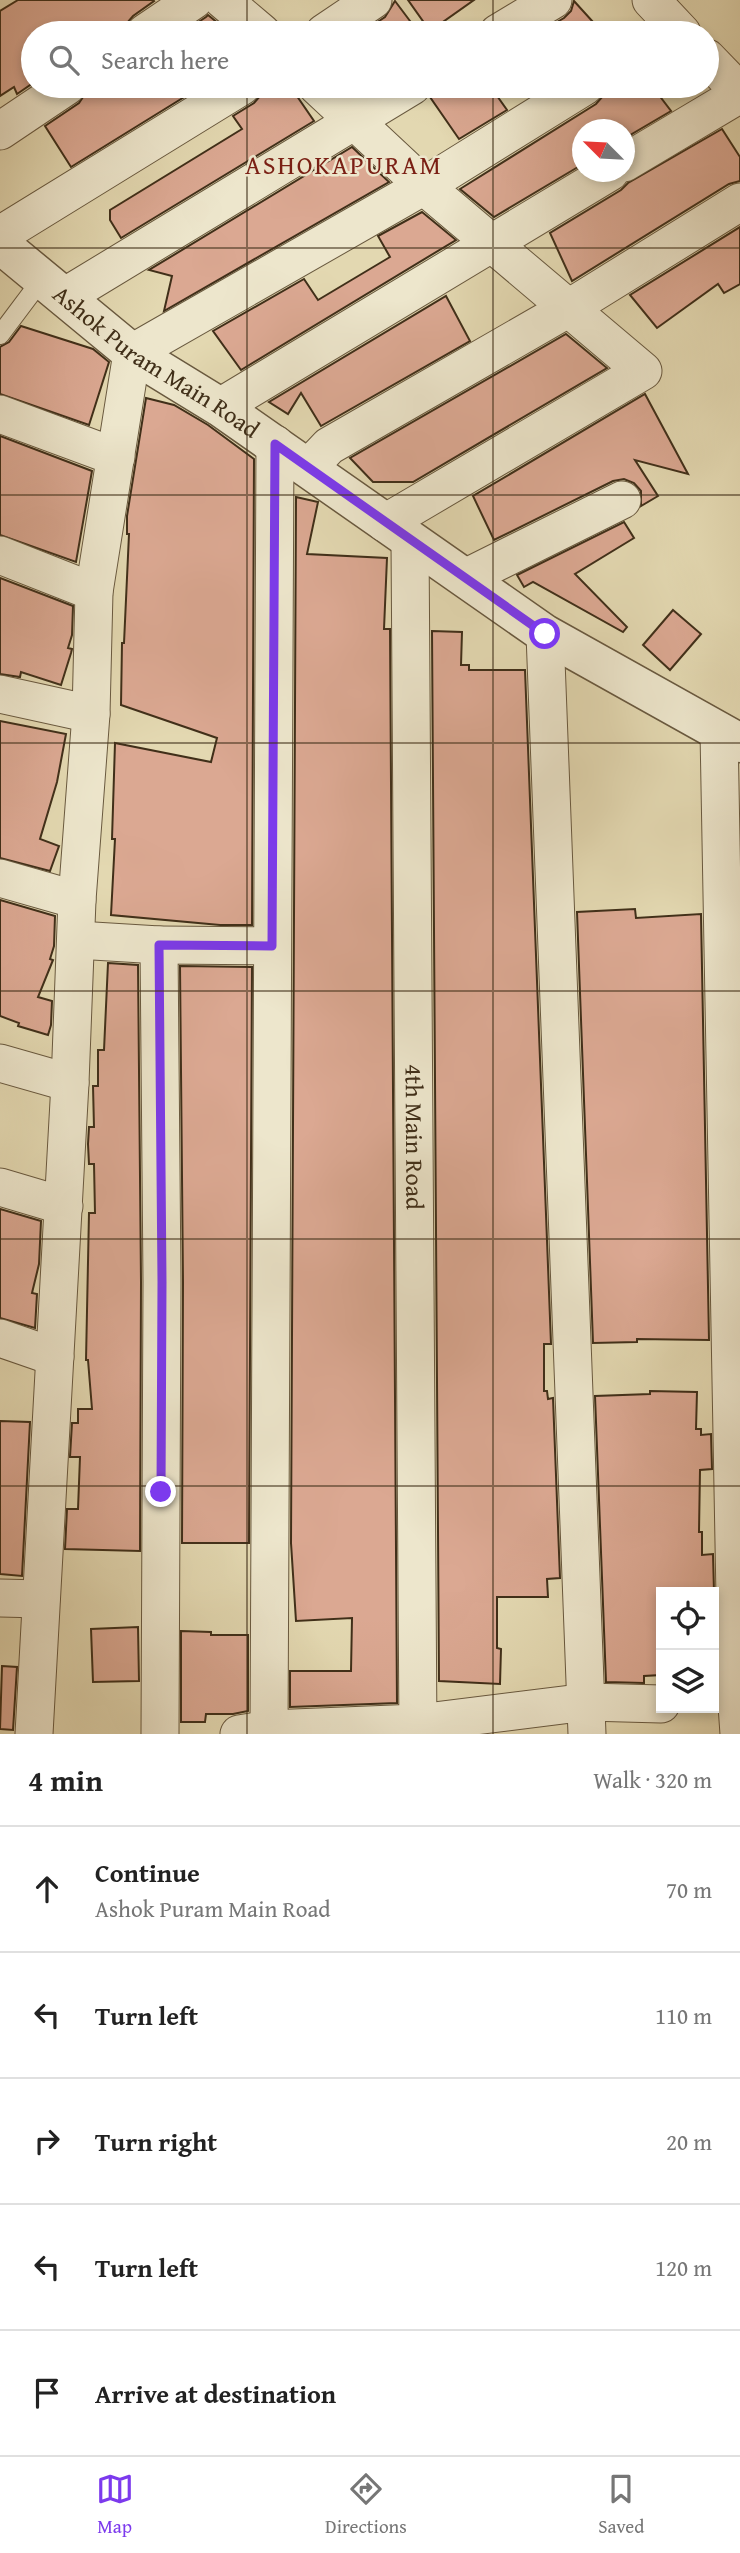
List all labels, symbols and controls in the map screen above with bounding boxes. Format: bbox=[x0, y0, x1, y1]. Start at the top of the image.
search box bbox=[21, 21, 719, 98]
text: Search here bbox=[101, 40, 229, 79]
icon: search bbox=[45, 41, 83, 79]
north arrow bbox=[572, 119, 635, 182]
district label: ASHOKAPURAM bbox=[245, 145, 443, 184]
street label: Ashok Puram Main Road bbox=[46, 277, 267, 447]
route start bbox=[529, 618, 560, 649]
street label: 4th Main Road bbox=[397, 1064, 432, 1210]
route end bbox=[145, 1476, 176, 1507]
map controls bbox=[656, 1587, 719, 1713]
button: locate bbox=[656, 1587, 719, 1650]
button: layers bbox=[656, 1650, 719, 1713]
text: 4 min bbox=[28, 1758, 103, 1802]
text: Walk · 320 m bbox=[593, 1763, 712, 1796]
text: Continue bbox=[95, 1853, 200, 1892]
icon: ahead bbox=[28, 1870, 66, 1908]
text: 70 m bbox=[666, 1873, 712, 1906]
text: Ashok Puram Main Road bbox=[95, 1892, 331, 1925]
icon: left bbox=[28, 1996, 66, 2034]
text: Turn left bbox=[95, 1996, 198, 2035]
text: 110 m bbox=[655, 1999, 712, 2032]
icon: right bbox=[28, 2122, 66, 2160]
text: Turn right bbox=[95, 2122, 217, 2161]
text: 20 m bbox=[666, 2125, 712, 2158]
icon: left bbox=[28, 2248, 66, 2286]
text: Turn left bbox=[95, 2248, 198, 2287]
text: 120 m bbox=[655, 2251, 712, 2284]
icon: arrive bbox=[28, 2374, 66, 2412]
text: Arrive at destination bbox=[95, 2374, 336, 2413]
tab: Map bbox=[96, 2470, 134, 2540]
tab: Directions bbox=[325, 2470, 407, 2540]
tab: Saved bbox=[598, 2470, 644, 2540]

